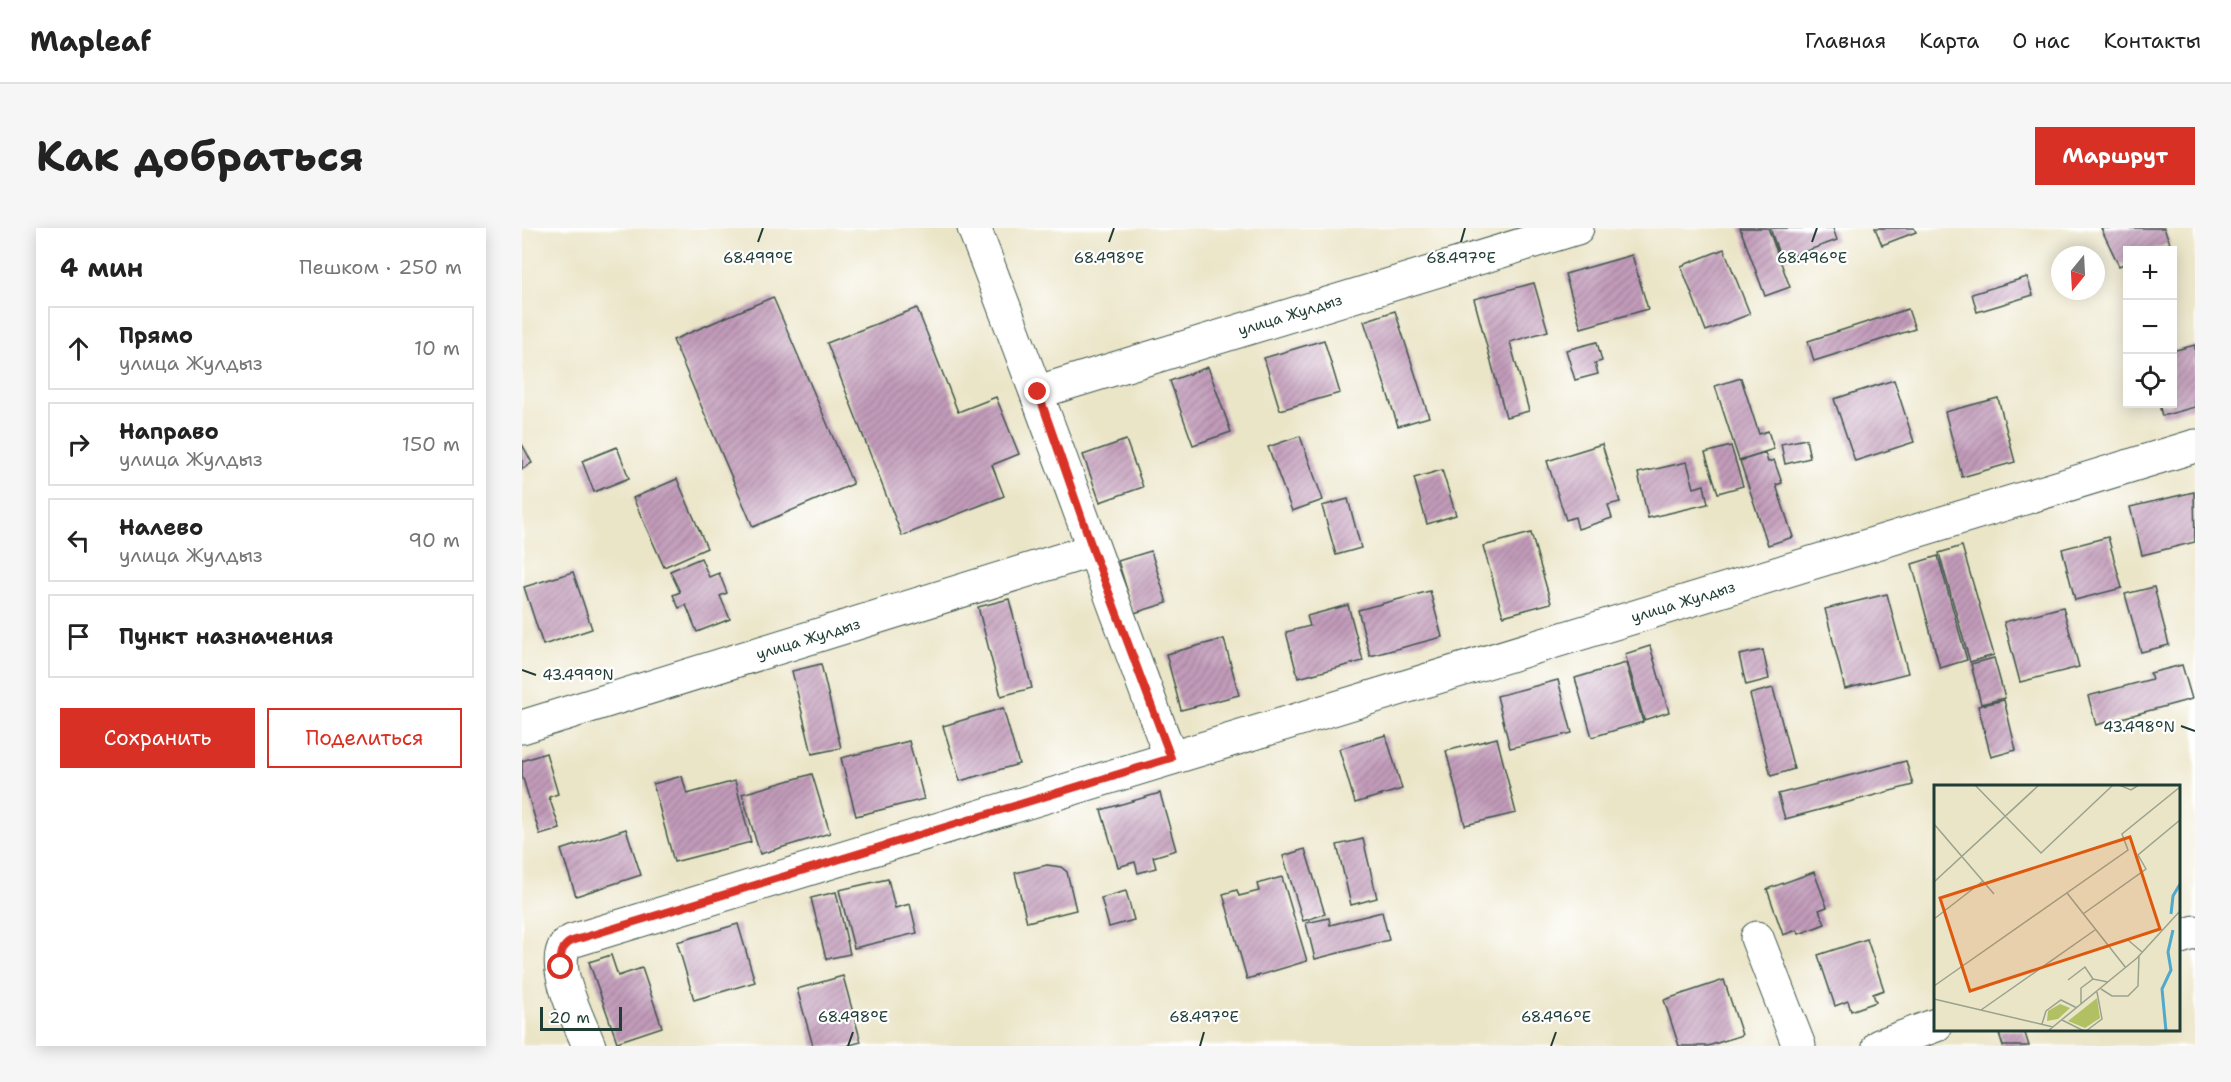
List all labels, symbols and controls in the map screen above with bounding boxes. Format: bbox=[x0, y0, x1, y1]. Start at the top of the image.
text: Mapleaf bbox=[30, 22, 151, 60]
text: Главная bbox=[1805, 27, 1886, 55]
text: Карта bbox=[1919, 27, 1979, 55]
text: О нас bbox=[2012, 27, 2070, 55]
text: Контакты bbox=[2103, 27, 2201, 55]
button: Маршрут bbox=[2035, 127, 2195, 185]
text: Как добраться bbox=[36, 128, 364, 184]
north arrow bbox=[2051, 246, 2105, 300]
map controls bbox=[2123, 246, 2177, 408]
button: + bbox=[2123, 246, 2177, 300]
text: 68.499°E bbox=[723, 248, 793, 268]
text: 68.498°E bbox=[1074, 248, 1144, 268]
text: 68.497°E bbox=[1426, 248, 1496, 268]
text: 68.496°E bbox=[1777, 248, 1847, 268]
text: 4 мин bbox=[60, 250, 143, 285]
text: Пешком · 250 m bbox=[299, 254, 462, 280]
street label: улица Жулдыз bbox=[1236, 290, 1344, 340]
button: − bbox=[2123, 300, 2177, 354]
text: Прямо bbox=[119, 321, 193, 350]
icon: ahead bbox=[62, 332, 95, 365]
text: 10 m bbox=[414, 335, 460, 361]
text: улица Жулдыз bbox=[119, 350, 263, 376]
button: locate bbox=[2123, 354, 2177, 408]
route end bbox=[1024, 378, 1050, 404]
text: Направо bbox=[119, 417, 219, 446]
icon: right bbox=[62, 428, 95, 461]
text: 150 m bbox=[402, 431, 460, 457]
text: улица Жулдыз bbox=[119, 446, 263, 472]
text: Налево bbox=[119, 513, 203, 542]
icon: left bbox=[62, 524, 95, 557]
text: 90 m bbox=[408, 527, 460, 553]
text: улица Жулдыз bbox=[119, 542, 263, 568]
street label: улица Жулдыз bbox=[1629, 577, 1737, 627]
street label: улица Жулдыз bbox=[754, 614, 862, 664]
icon: arrive bbox=[62, 620, 95, 653]
text: Пункт назначения bbox=[119, 622, 333, 651]
text: 43.499°N bbox=[542, 665, 614, 685]
button: Сохранить bbox=[60, 708, 255, 768]
button: Поделиться bbox=[267, 708, 462, 768]
text: 43.498°N bbox=[2103, 717, 2175, 737]
inset map bbox=[1934, 785, 2180, 1031]
route start bbox=[547, 953, 573, 979]
scale bar bbox=[540, 1004, 622, 1032]
text: 20 m bbox=[549, 1007, 590, 1028]
text: 68.498°E bbox=[818, 1007, 888, 1027]
text: 68.497°E bbox=[1169, 1007, 1239, 1027]
text: 68.496°E bbox=[1521, 1007, 1591, 1027]

